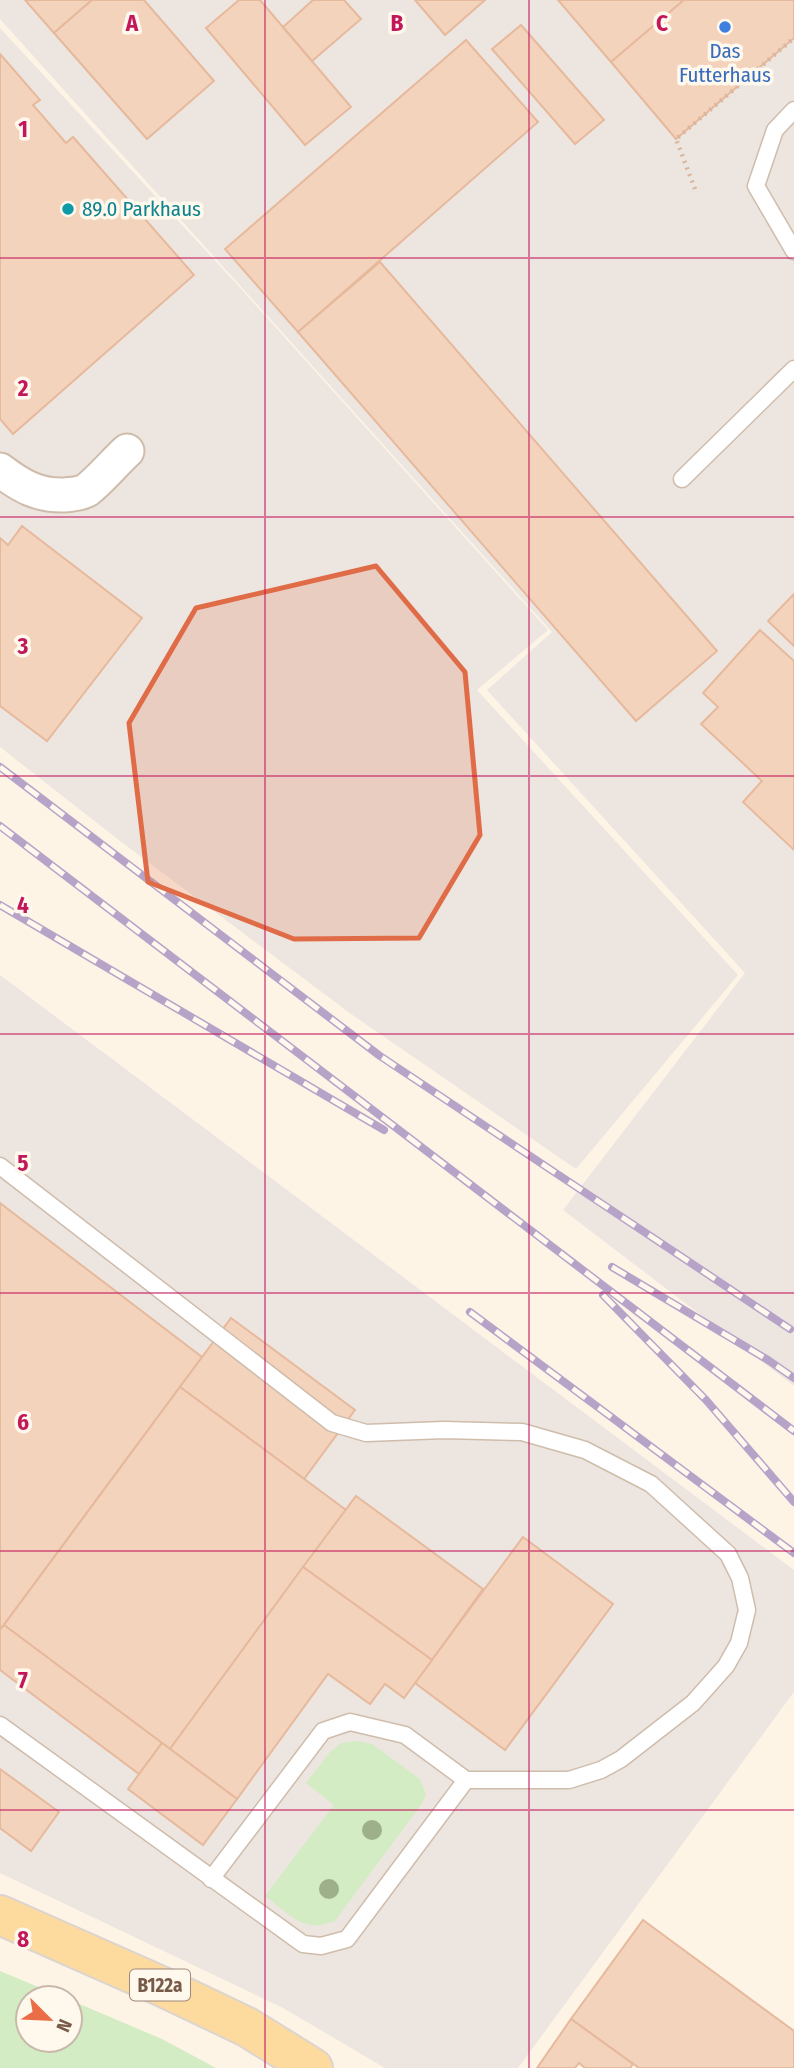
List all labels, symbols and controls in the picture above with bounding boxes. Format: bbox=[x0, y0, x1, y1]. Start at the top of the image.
text: A bbox=[125, 9, 139, 37]
text: B bbox=[391, 9, 404, 37]
text: C bbox=[656, 9, 668, 37]
marker: Das Futterhaus bbox=[717, 19, 733, 35]
place label: Das Futterhaus bbox=[679, 38, 771, 88]
text: 1 bbox=[18, 115, 28, 143]
place label: 89.0 Parkhaus bbox=[82, 196, 201, 222]
marker: 89.0 Parkhaus bbox=[60, 201, 76, 217]
text: 2 bbox=[17, 374, 29, 402]
text: 3 bbox=[17, 632, 29, 660]
text: 4 bbox=[17, 891, 29, 919]
text: 5 bbox=[17, 1149, 29, 1177]
text: 6 bbox=[17, 1408, 29, 1436]
text: 7 bbox=[18, 1666, 28, 1694]
text: 8 bbox=[17, 1925, 29, 1953]
road number: B122a bbox=[130, 1969, 190, 2000]
north arrow bbox=[14, 1984, 84, 2054]
text: N bbox=[51, 2016, 77, 2036]

